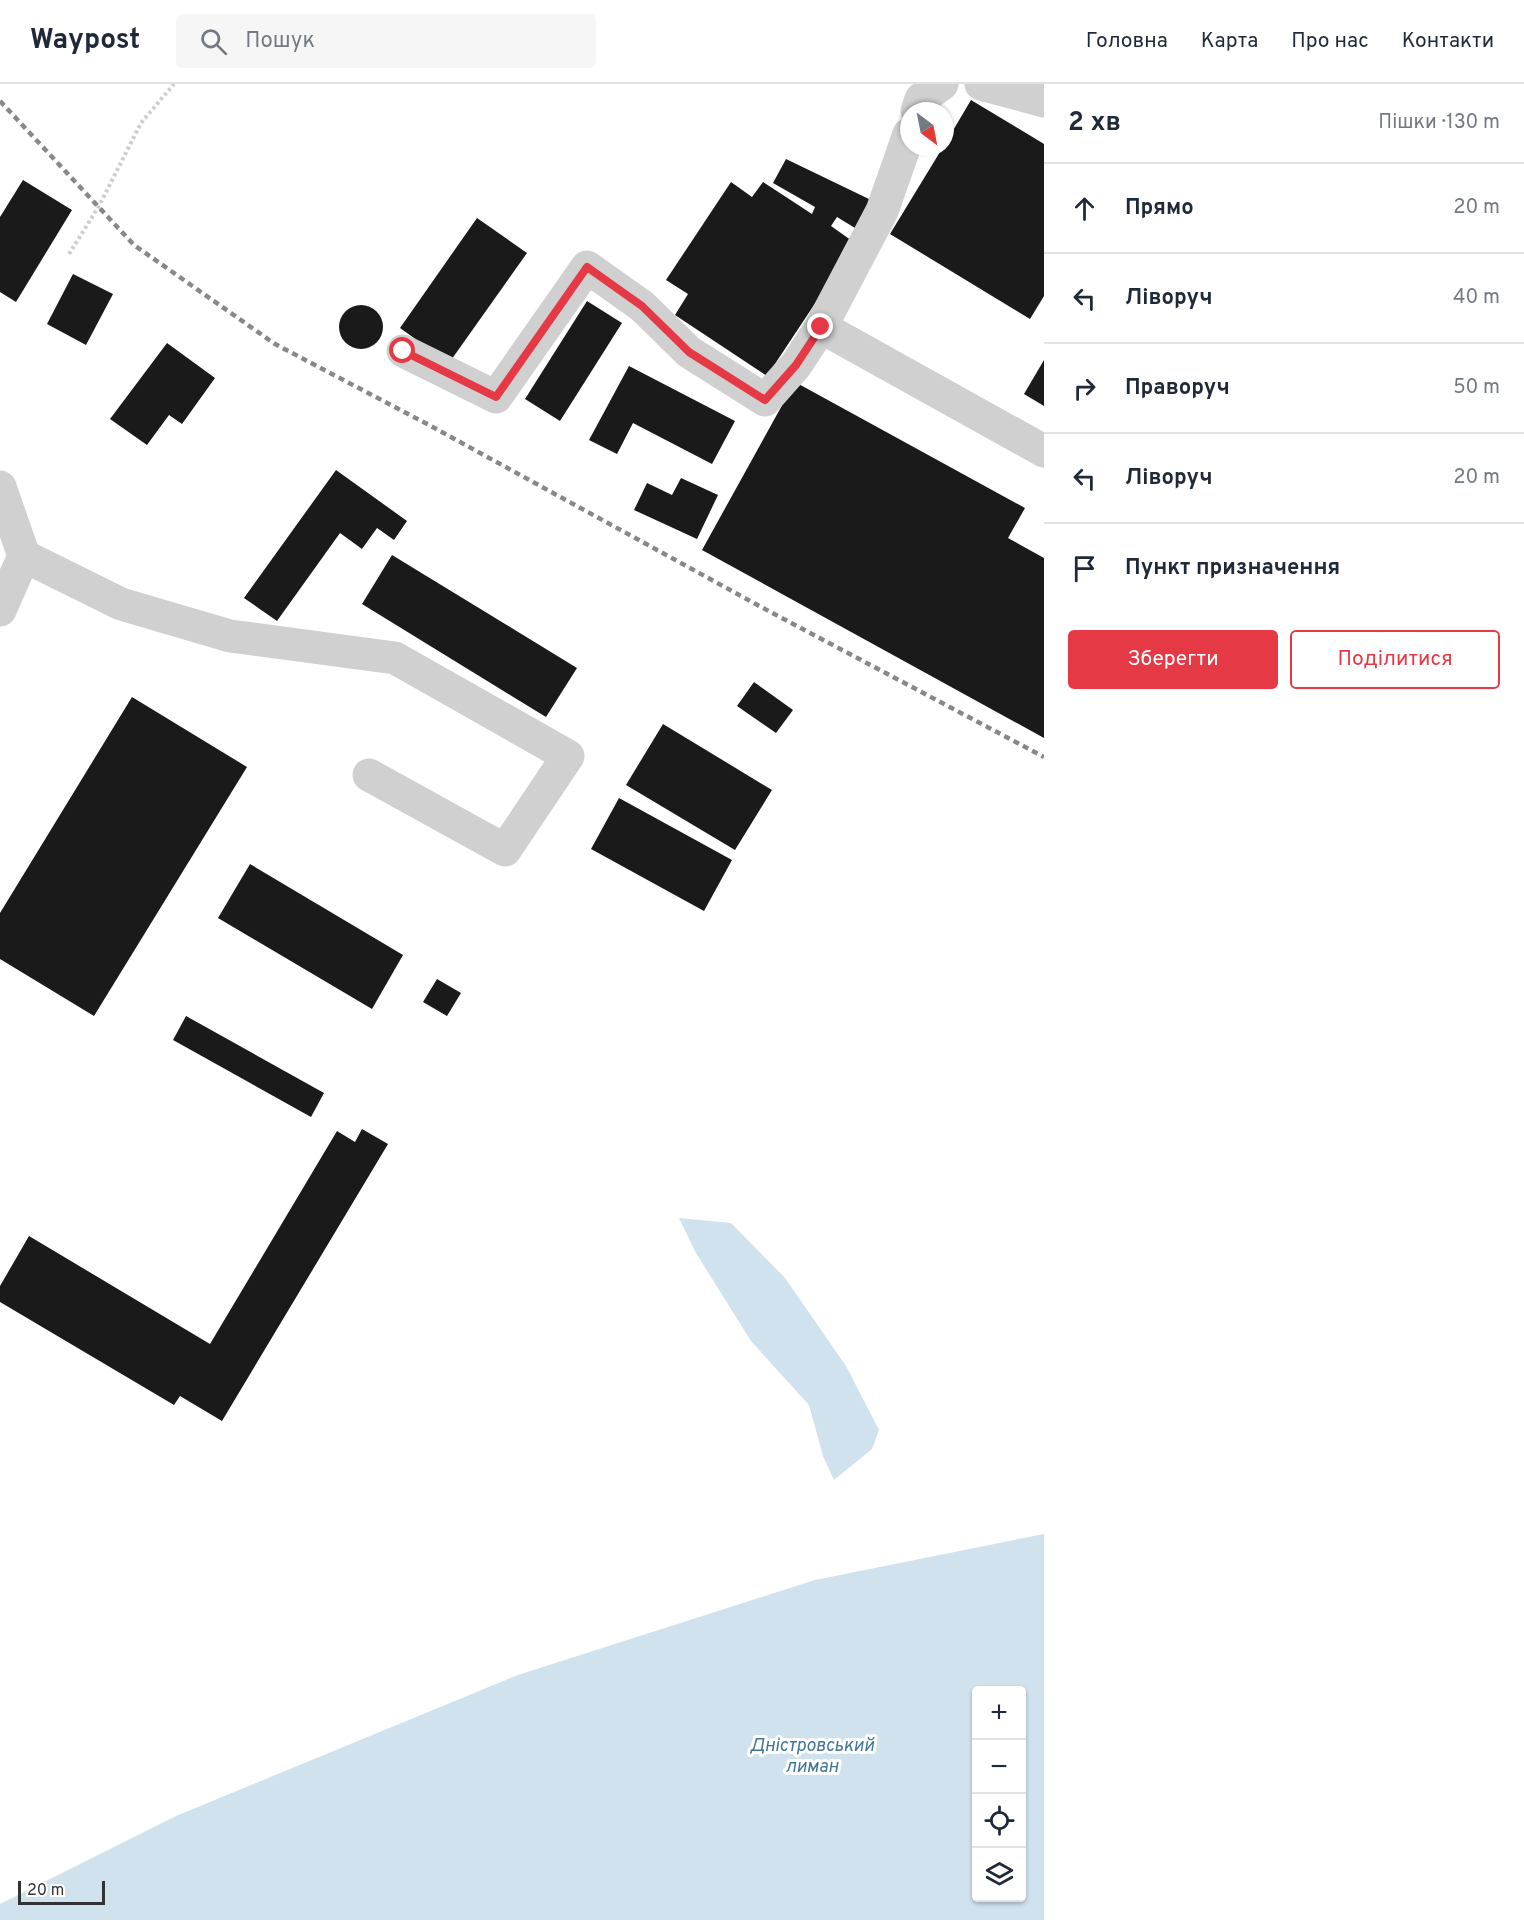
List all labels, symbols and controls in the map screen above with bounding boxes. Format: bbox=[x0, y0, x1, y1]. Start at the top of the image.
search box bbox=[176, 14, 596, 68]
text: Waypost bbox=[30, 23, 140, 59]
icon: search bbox=[197, 25, 230, 58]
text: Пошук bbox=[245, 28, 315, 55]
text: Головна bbox=[1086, 28, 1168, 55]
text: Карта bbox=[1201, 28, 1258, 55]
text: Про нас bbox=[1291, 28, 1369, 55]
text: Контакти bbox=[1402, 28, 1494, 55]
north arrow bbox=[900, 102, 954, 156]
text: 2 хв bbox=[1068, 107, 1121, 140]
text: Пішки · 130 m bbox=[1378, 110, 1500, 136]
icon: ahead bbox=[1068, 192, 1101, 225]
text: Прямо bbox=[1125, 195, 1194, 222]
text: 20 m bbox=[1453, 195, 1500, 221]
icon: left bbox=[1068, 282, 1101, 315]
text: Ліворуч bbox=[1125, 285, 1213, 312]
text: 40 m bbox=[1453, 285, 1500, 311]
route end bbox=[807, 313, 833, 339]
route start bbox=[389, 337, 415, 363]
icon: right bbox=[1068, 372, 1101, 405]
text: Праворуч bbox=[1125, 375, 1230, 402]
text: 50 m bbox=[1453, 375, 1500, 401]
icon: left bbox=[1068, 462, 1101, 495]
text: Ліворуч bbox=[1125, 465, 1213, 492]
text: 20 m bbox=[1453, 465, 1500, 491]
icon: arrive bbox=[1068, 552, 1101, 585]
text: Пункт призначення bbox=[1125, 555, 1340, 582]
button: Зберегти bbox=[1068, 630, 1278, 689]
button: Поділитися bbox=[1290, 630, 1500, 689]
map controls bbox=[972, 1686, 1026, 1902]
button: + bbox=[972, 1686, 1026, 1740]
water label: Дністровський лиман bbox=[750, 1735, 875, 1779]
button: − bbox=[972, 1740, 1026, 1794]
button: locate bbox=[972, 1794, 1026, 1848]
button: layers bbox=[972, 1848, 1026, 1902]
scale bar bbox=[18, 1878, 105, 1906]
text: 20 m bbox=[27, 1881, 64, 1901]

